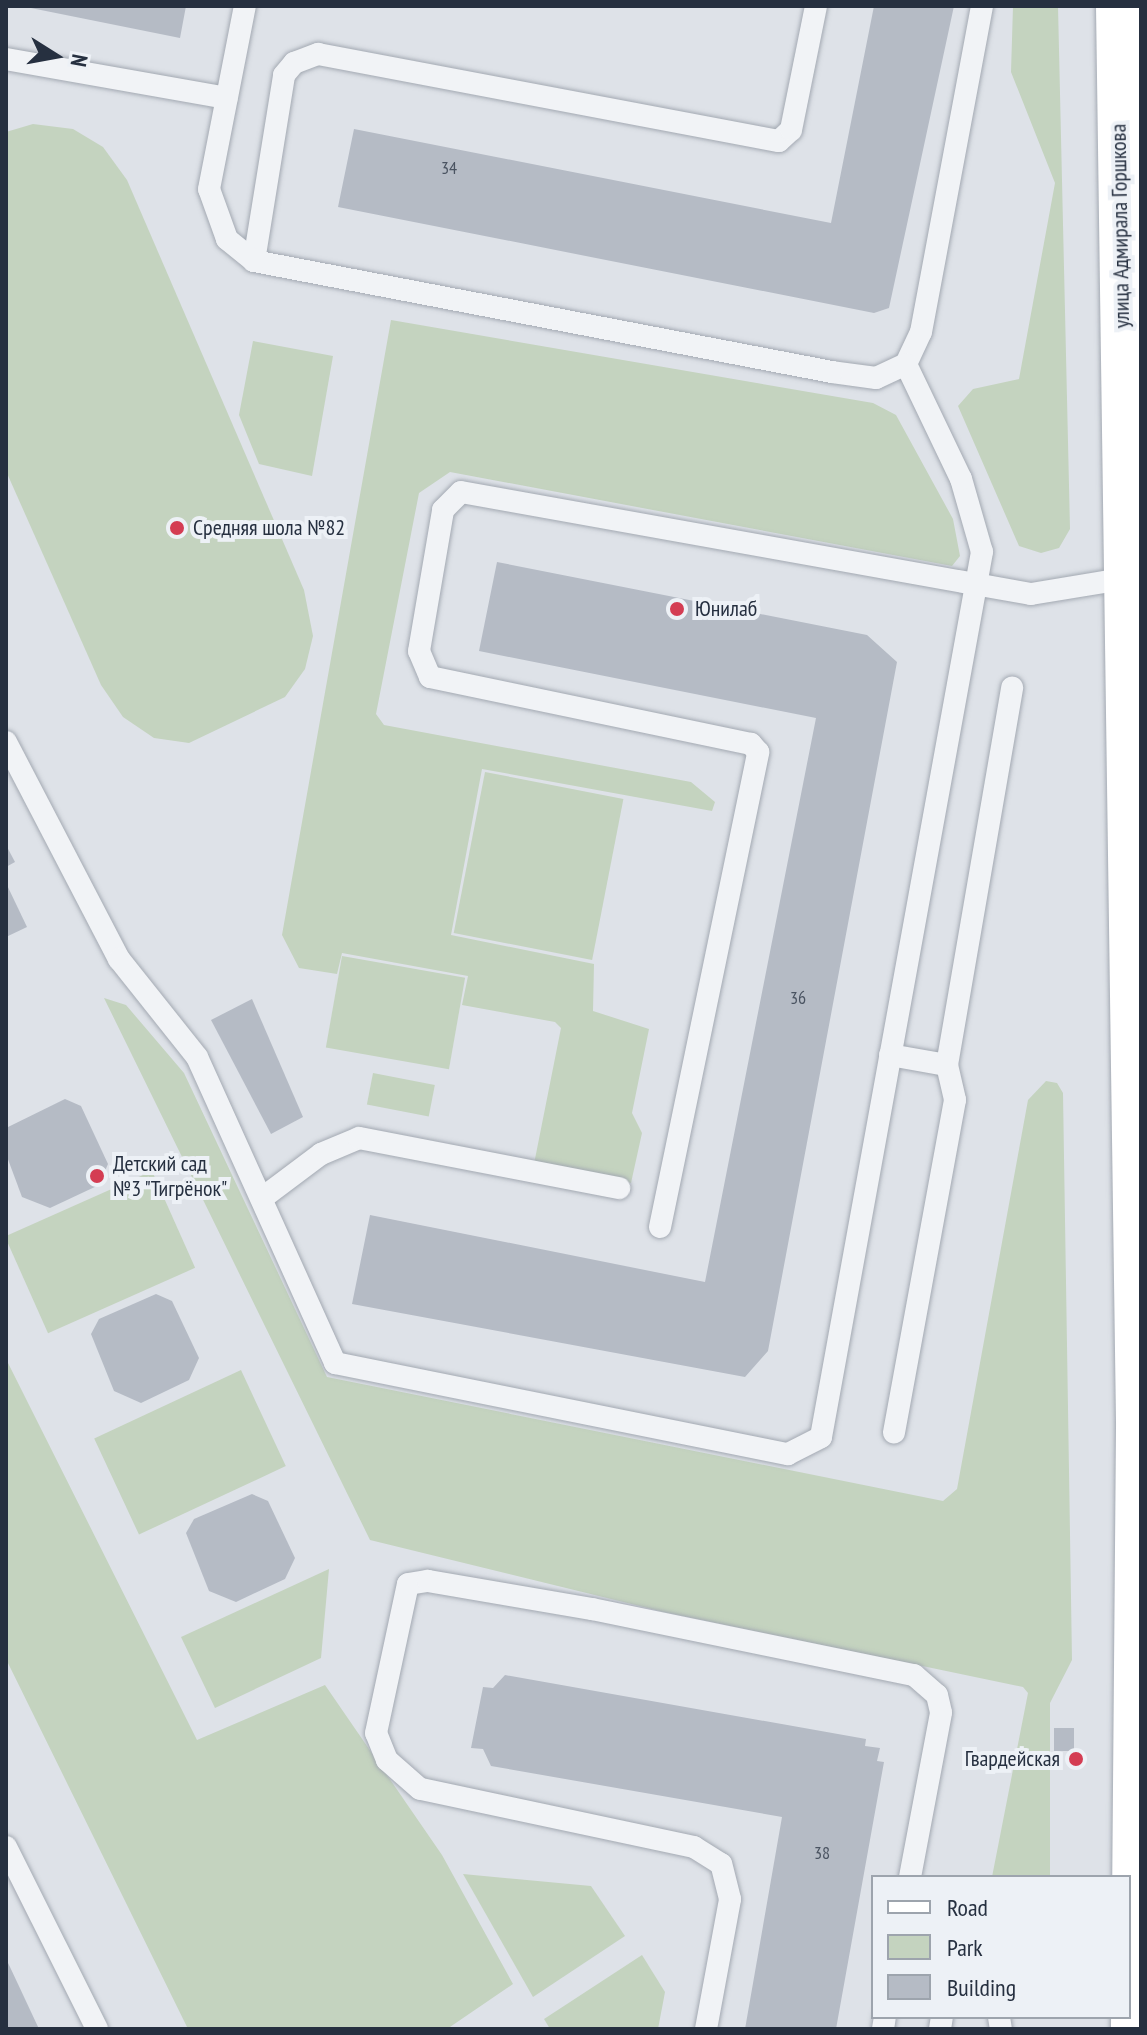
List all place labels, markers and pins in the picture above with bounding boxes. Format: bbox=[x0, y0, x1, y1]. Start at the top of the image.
place label: Средняя шола №82 bbox=[193, 515, 345, 541]
marker: Средняя шола №82 bbox=[168, 519, 186, 537]
place label: Юнилаб bbox=[695, 596, 757, 622]
marker: Юнилаб bbox=[666, 598, 688, 620]
place label: Детский сад №3 "Тигрёнок" bbox=[113, 1150, 229, 1202]
marker: Детский сад №3 "Тигрёнок" bbox=[88, 1167, 106, 1185]
place label: Гвардейская bbox=[965, 1746, 1060, 1772]
marker: Гвардейская bbox=[1067, 1750, 1085, 1768]

